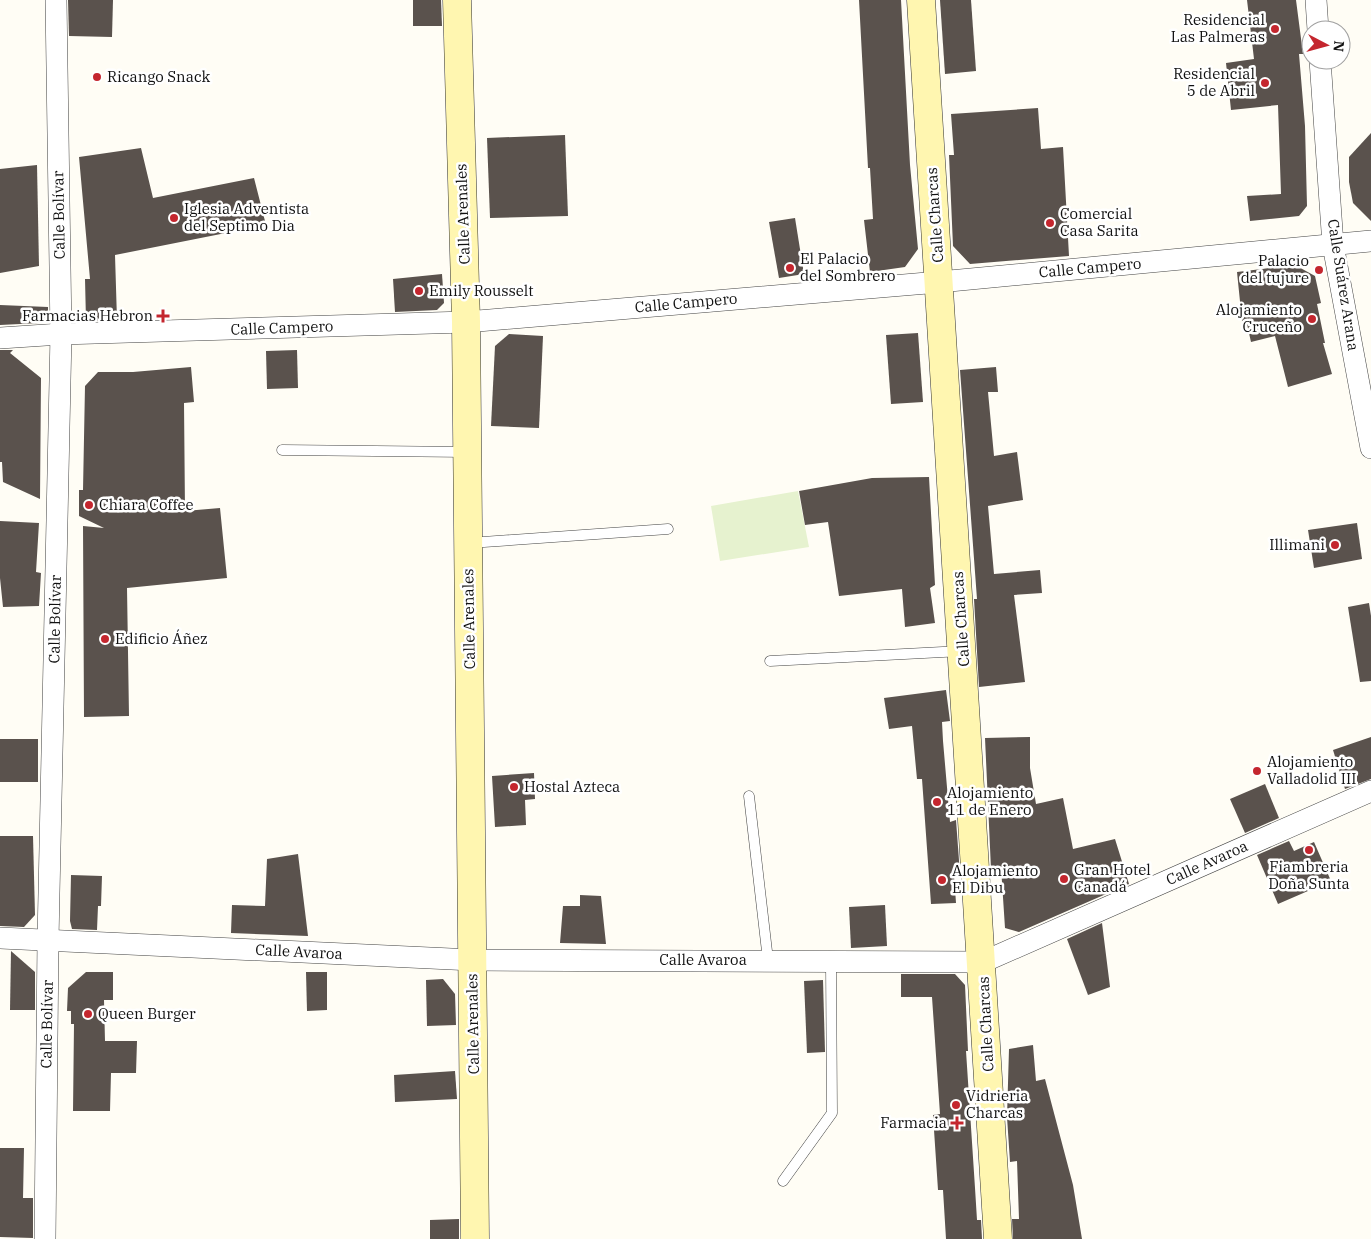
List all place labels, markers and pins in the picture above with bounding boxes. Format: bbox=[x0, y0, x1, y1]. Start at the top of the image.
place label: Residencial Las Palmeras bbox=[1171, 10, 1265, 46]
marker: Residencial Las Palmeras bbox=[1269, 23, 1281, 35]
place label: Residencial 5 de Abril bbox=[1173, 64, 1255, 100]
place label: Ricango Snack bbox=[107, 67, 211, 86]
marker: Ricango Snack bbox=[91, 71, 103, 83]
marker: Residencial 5 de Abril bbox=[1259, 77, 1271, 89]
place label: Iglesia Adventista del Septimo Dia bbox=[184, 199, 309, 235]
place label: Comercial Casa Sarita bbox=[1060, 204, 1139, 240]
marker: Iglesia Adventista del Septimo Dia bbox=[168, 212, 180, 224]
marker: Comercial Casa Sarita bbox=[1044, 217, 1056, 229]
place label: El Palacio del Sombrero bbox=[800, 249, 895, 285]
place label: Palacio del tujure bbox=[1241, 251, 1309, 287]
marker: El Palacio del Sombrero bbox=[784, 262, 796, 274]
marker: Palacio del tujure bbox=[1313, 264, 1325, 276]
place label: Emily Rousselt bbox=[429, 281, 534, 300]
marker: Emily Rousselt bbox=[413, 285, 425, 297]
place label: Alojamiento Cruceño bbox=[1216, 300, 1302, 336]
place label: Farmacias Hebron bbox=[22, 306, 153, 325]
marker: Farmacias Hebron bbox=[157, 310, 169, 322]
marker: Alojamiento Cruceño bbox=[1306, 313, 1318, 325]
place label: Chiara Coffee bbox=[99, 495, 194, 514]
marker: Chiara Coffee bbox=[83, 499, 95, 511]
place label: Illimani bbox=[1269, 535, 1325, 554]
marker: Illimani bbox=[1329, 539, 1341, 551]
place label: Edificio Áñez bbox=[115, 629, 208, 648]
marker: Edificio Áñez bbox=[99, 633, 111, 645]
place label: Alojamiento Valladolid III bbox=[1267, 752, 1356, 788]
marker: Alojamiento Valladolid III bbox=[1251, 765, 1263, 777]
place label: Hostal Azteca bbox=[524, 777, 620, 796]
marker: Hostal Azteca bbox=[508, 781, 520, 793]
place label: Alojamiento 11 de Enero bbox=[947, 783, 1033, 819]
marker: Alojamiento 11 de Enero bbox=[931, 796, 943, 808]
marker: Fiambreria Doña Sunta bbox=[1303, 844, 1315, 856]
place label: Fiambreria Doña Sunta bbox=[1268, 857, 1350, 893]
place label: Gran Hotel Canadá bbox=[1074, 860, 1151, 896]
place label: Alojamiento El Dibu bbox=[952, 861, 1038, 897]
marker: Gran Hotel Canadá bbox=[1058, 873, 1070, 885]
marker: Alojamiento El Dibu bbox=[936, 874, 948, 886]
place label: Queen Burger bbox=[98, 1004, 196, 1023]
marker: Queen Burger bbox=[82, 1008, 94, 1020]
place label: Vidrieria Charcas bbox=[966, 1086, 1028, 1122]
marker: Vidrieria Charcas bbox=[950, 1099, 962, 1111]
place label: Farmacia bbox=[880, 1113, 947, 1132]
marker: Farmacia bbox=[951, 1117, 963, 1129]

